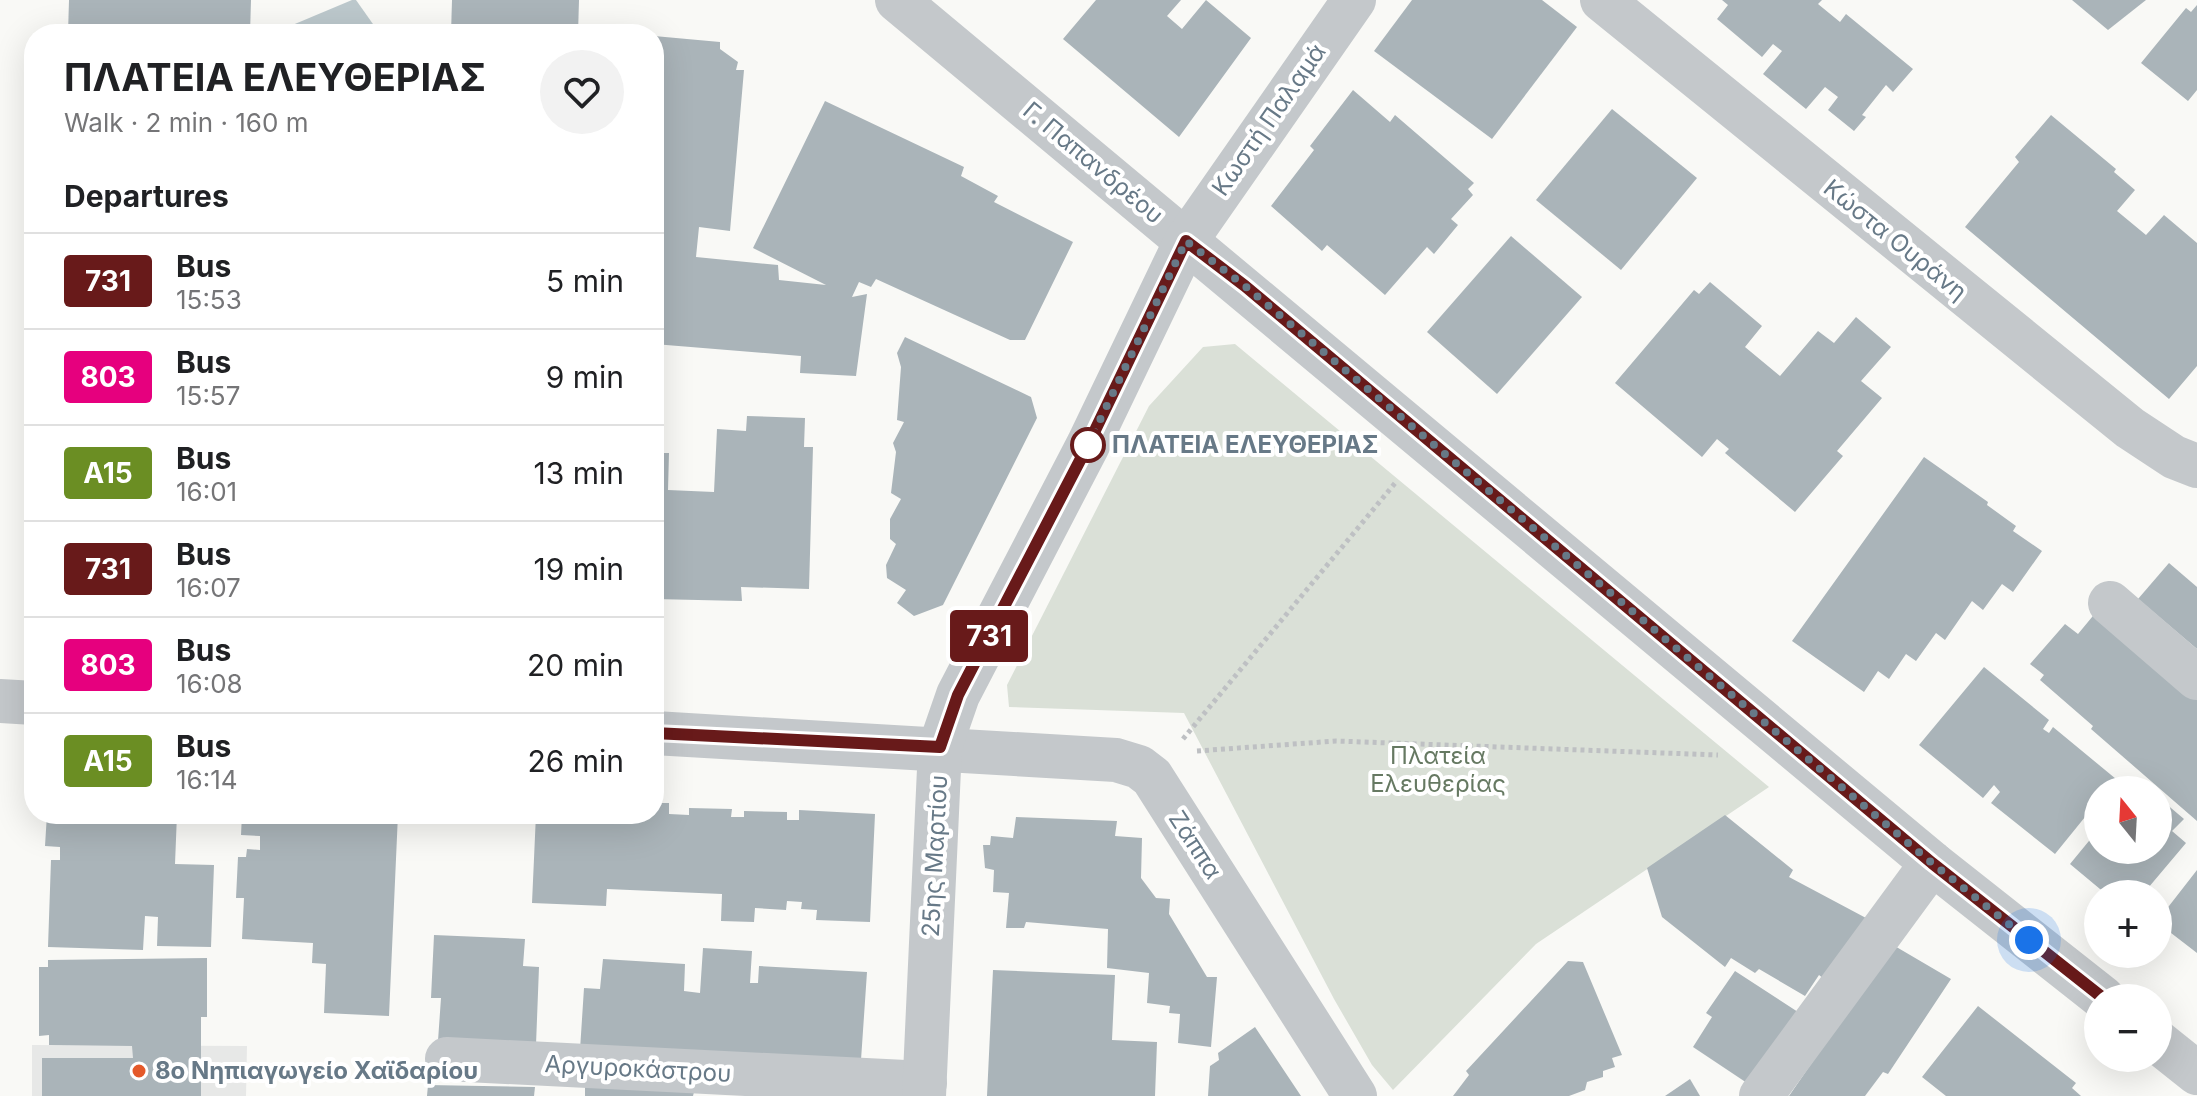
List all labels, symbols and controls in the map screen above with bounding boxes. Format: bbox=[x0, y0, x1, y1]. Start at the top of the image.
street label: Κωστή Παλαμά bbox=[1206, 38, 1332, 201]
button: heart bbox=[540, 50, 624, 134]
text: ΠΛΑΤΕΙΑ ΕΛΕΥΘΕΡΙΑΣ bbox=[64, 54, 486, 100]
street label: Γ. Παπανδρέου bbox=[1017, 96, 1169, 230]
text: Walk · 2 min · 160 m bbox=[64, 107, 309, 138]
street label: Κώστα Ουράνη bbox=[1818, 173, 1973, 306]
text: Departures bbox=[64, 178, 229, 214]
text: Bus bbox=[176, 248, 231, 284]
text: 5 min bbox=[546, 263, 624, 299]
text: 731 bbox=[85, 264, 131, 298]
text: 15:53 bbox=[176, 284, 242, 315]
text: Bus bbox=[176, 344, 231, 380]
text: 9 min bbox=[546, 359, 624, 395]
text: 803 bbox=[80, 360, 136, 394]
text: 15:57 bbox=[176, 380, 240, 411]
marker: ΠΛΑΤΕΙΑ ΕΛΕΥΘΕΡΙΑΣ bbox=[1071, 428, 1105, 462]
place label: ΠΛΑΤΕΙΑ ΕΛΕΥΘΕΡΙΑΣ bbox=[1112, 430, 1378, 459]
text: Bus bbox=[176, 440, 231, 476]
text: 13 min bbox=[534, 455, 624, 491]
text: Α15 bbox=[83, 456, 133, 490]
text: 16:01 bbox=[176, 476, 237, 507]
text: Bus bbox=[176, 536, 231, 572]
text: 19 min bbox=[533, 551, 624, 587]
text: 731 bbox=[85, 552, 131, 586]
text: 16:07 bbox=[176, 572, 241, 603]
line badge: 731 bbox=[943, 610, 1035, 662]
text: 731 bbox=[966, 619, 1012, 653]
text: Bus bbox=[176, 632, 231, 668]
text: 20 min bbox=[527, 647, 624, 683]
text: 803 bbox=[80, 648, 136, 682]
text: 16:08 bbox=[176, 668, 243, 699]
text: Bus bbox=[176, 728, 231, 764]
park label: Πλατεία Ελευθερίας bbox=[1370, 741, 1506, 798]
text: 26 min bbox=[527, 743, 624, 779]
text: Α15 bbox=[83, 744, 133, 778]
text: 16:14 bbox=[176, 764, 238, 795]
street label: 25ης Μαρτίου bbox=[916, 774, 953, 938]
north arrow bbox=[2084, 776, 2172, 864]
map controls bbox=[2084, 776, 2172, 1072]
street label: Ζάππα bbox=[1163, 805, 1228, 884]
button: + bbox=[2084, 880, 2172, 968]
your location bbox=[2009, 920, 2049, 960]
button: − bbox=[2084, 984, 2172, 1072]
street label: Αργυροκάστρου bbox=[544, 1049, 732, 1088]
place label: 8ο Νηπιαγωγείο Χαϊδαρίου bbox=[155, 1056, 478, 1085]
marker: 8ο Νηπιαγωγείο Χαϊδαρίου bbox=[130, 1062, 148, 1080]

